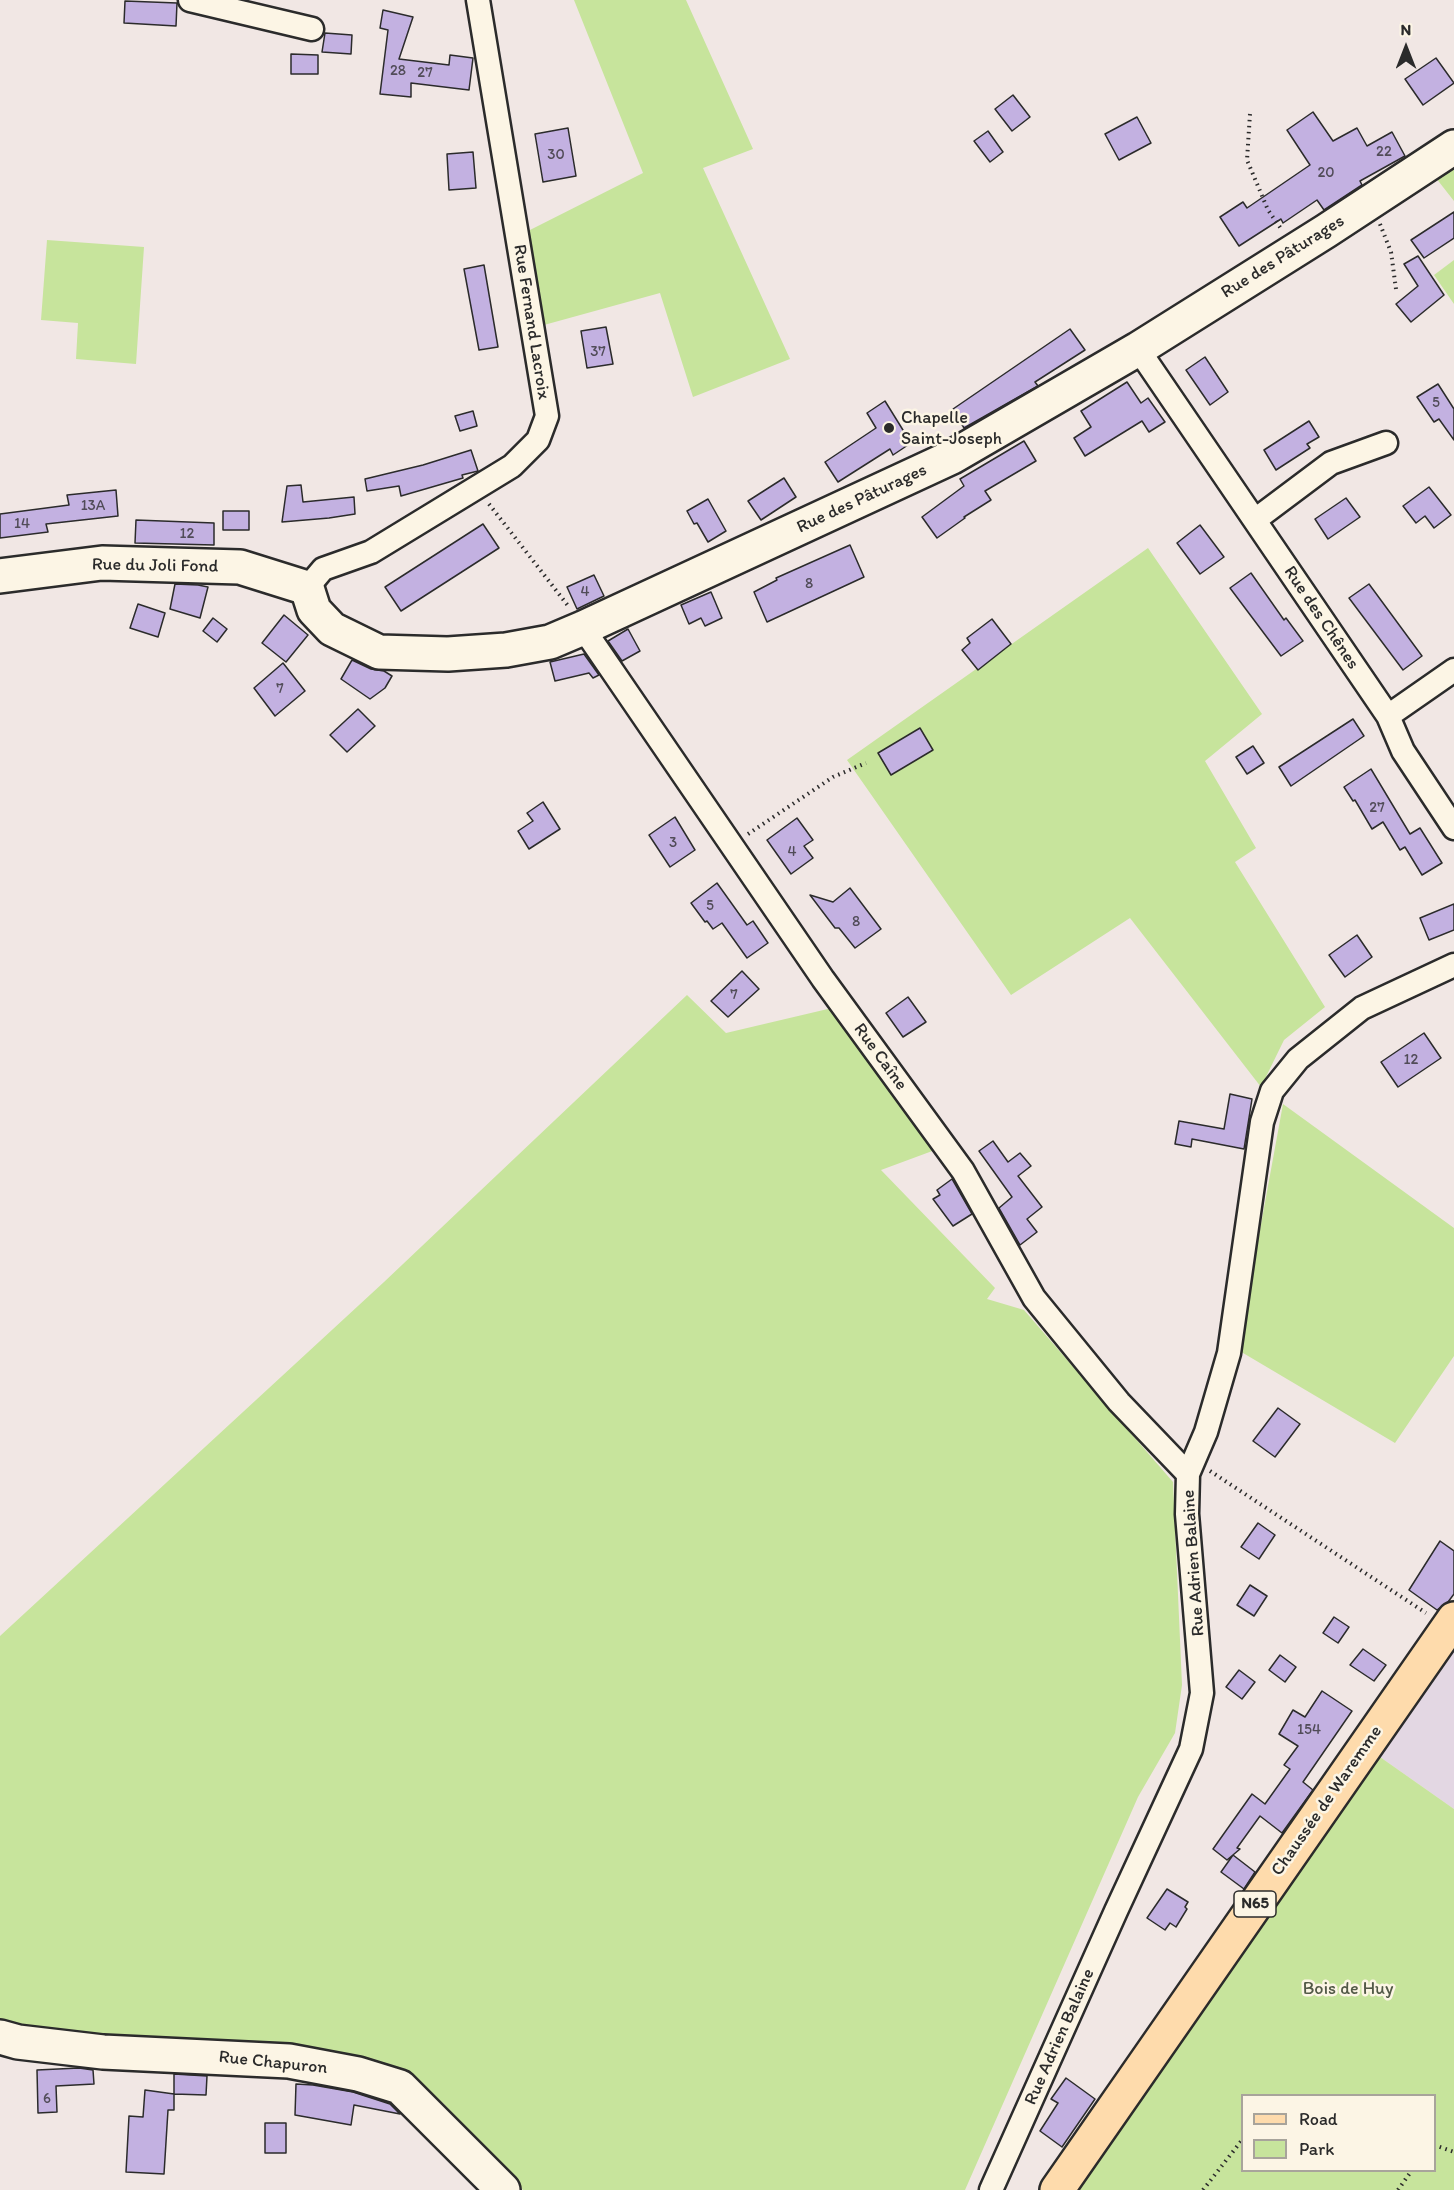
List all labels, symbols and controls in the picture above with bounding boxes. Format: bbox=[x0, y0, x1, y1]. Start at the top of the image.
north arrow bbox=[1376, 18, 1436, 78]
text: N bbox=[1401, 20, 1411, 39]
house number: 28 bbox=[390, 62, 406, 80]
house number: 27 bbox=[417, 64, 433, 82]
house number: 22 bbox=[1376, 143, 1392, 161]
house number: 30 bbox=[547, 146, 565, 164]
house number: 20 bbox=[1317, 164, 1335, 182]
street label: Rue des Pâturages bbox=[1217, 210, 1349, 304]
street label: Rue Fernand Lacroix bbox=[508, 243, 554, 401]
house number: 37 bbox=[590, 343, 606, 361]
house number: 5 bbox=[1432, 394, 1440, 412]
place label: Chapelle Saint-Joseph bbox=[901, 407, 1002, 450]
marker: Chapelle Saint-Joseph bbox=[882, 421, 896, 435]
street label: Rue des Pâturages bbox=[793, 459, 931, 539]
house number: 13A bbox=[81, 497, 105, 515]
house number: 14 bbox=[14, 515, 30, 533]
house number: 12 bbox=[180, 525, 194, 543]
street label: Rue du Joli Fond bbox=[92, 554, 218, 578]
street label: Rue des Chênes bbox=[1278, 562, 1364, 674]
house number: 8 bbox=[805, 575, 813, 593]
house number: 4 bbox=[580, 583, 590, 601]
house number: 7 bbox=[276, 680, 284, 698]
house number: 27 bbox=[1369, 799, 1385, 817]
house number: 3 bbox=[669, 834, 677, 852]
house number: 4 bbox=[787, 843, 797, 861]
house number: 5 bbox=[706, 897, 714, 915]
house number: 8 bbox=[852, 913, 860, 931]
house number: 7 bbox=[730, 986, 738, 1004]
street label: Rue Caîne bbox=[848, 1019, 912, 1095]
house number: 12 bbox=[1404, 1051, 1418, 1069]
street label: Rue Adrien Balaine bbox=[1178, 1489, 1210, 1637]
house number: 154 bbox=[1297, 1721, 1321, 1739]
street label: Chaussée de Waremme bbox=[1267, 1722, 1387, 1880]
road number: N65 bbox=[1234, 1891, 1276, 1917]
street label: Rue Adrien Balaine bbox=[1020, 1966, 1100, 2108]
park label: Bois de Huy bbox=[1303, 1978, 1393, 2000]
street label: Rue Chapuron bbox=[218, 2047, 328, 2079]
house number: 6 bbox=[43, 2090, 51, 2108]
legend bbox=[1241, 2094, 1436, 2172]
text: Road bbox=[1299, 2108, 1338, 2130]
text: Park bbox=[1299, 2138, 1334, 2160]

